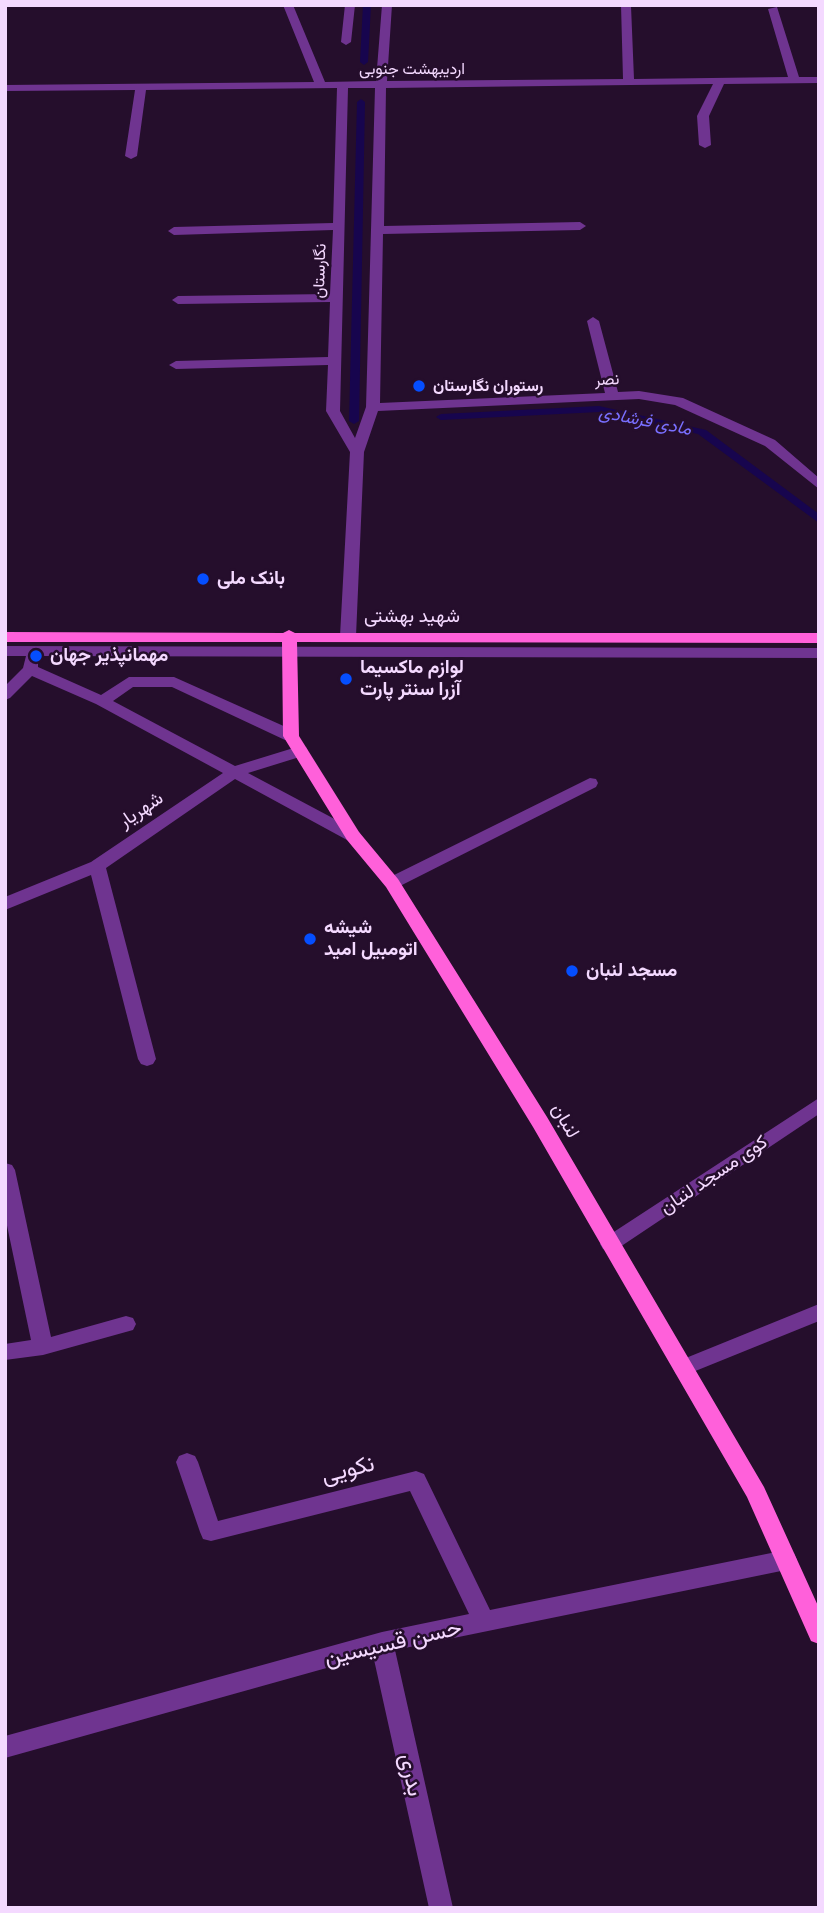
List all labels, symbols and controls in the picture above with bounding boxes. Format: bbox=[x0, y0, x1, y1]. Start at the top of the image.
street label: اردیبهشت جنوبی bbox=[359, 59, 465, 79]
street label: نگارستان bbox=[309, 243, 331, 299]
street label: نصر bbox=[594, 370, 620, 390]
place label: رستوران نگارستان bbox=[433, 376, 543, 396]
marker: رستوران نگارستان bbox=[411, 378, 427, 394]
water label: مادی فرشادی bbox=[597, 401, 693, 441]
place label: بانک ملی bbox=[217, 568, 285, 590]
marker: بانک ملی bbox=[195, 571, 211, 587]
street label: شهید بهشتی bbox=[364, 606, 460, 628]
place label: مهمانپذیر جهان bbox=[50, 645, 168, 667]
marker: مهمانپذیر جهان bbox=[28, 648, 44, 664]
place label: لوازم ماکسیما آزرا سنتر پارت bbox=[360, 657, 464, 701]
marker: لوازم ماکسیما آزرا سنتر پارت bbox=[338, 671, 354, 687]
street label: شهریار bbox=[114, 787, 168, 833]
place label: شیشه اتومبیل امید bbox=[324, 917, 418, 961]
marker: شیشه اتومبیل امید bbox=[302, 931, 318, 947]
place label: مسجد لنبان bbox=[586, 960, 677, 982]
marker: مسجد لنبان bbox=[564, 963, 580, 979]
street label: لنبان bbox=[546, 1100, 584, 1142]
street label: کوی مسجد لنبان bbox=[656, 1131, 772, 1219]
street label: نکویی bbox=[319, 1450, 377, 1490]
street label: حسن قسیسین bbox=[322, 1614, 464, 1672]
street label: بدری bbox=[393, 1751, 429, 1799]

